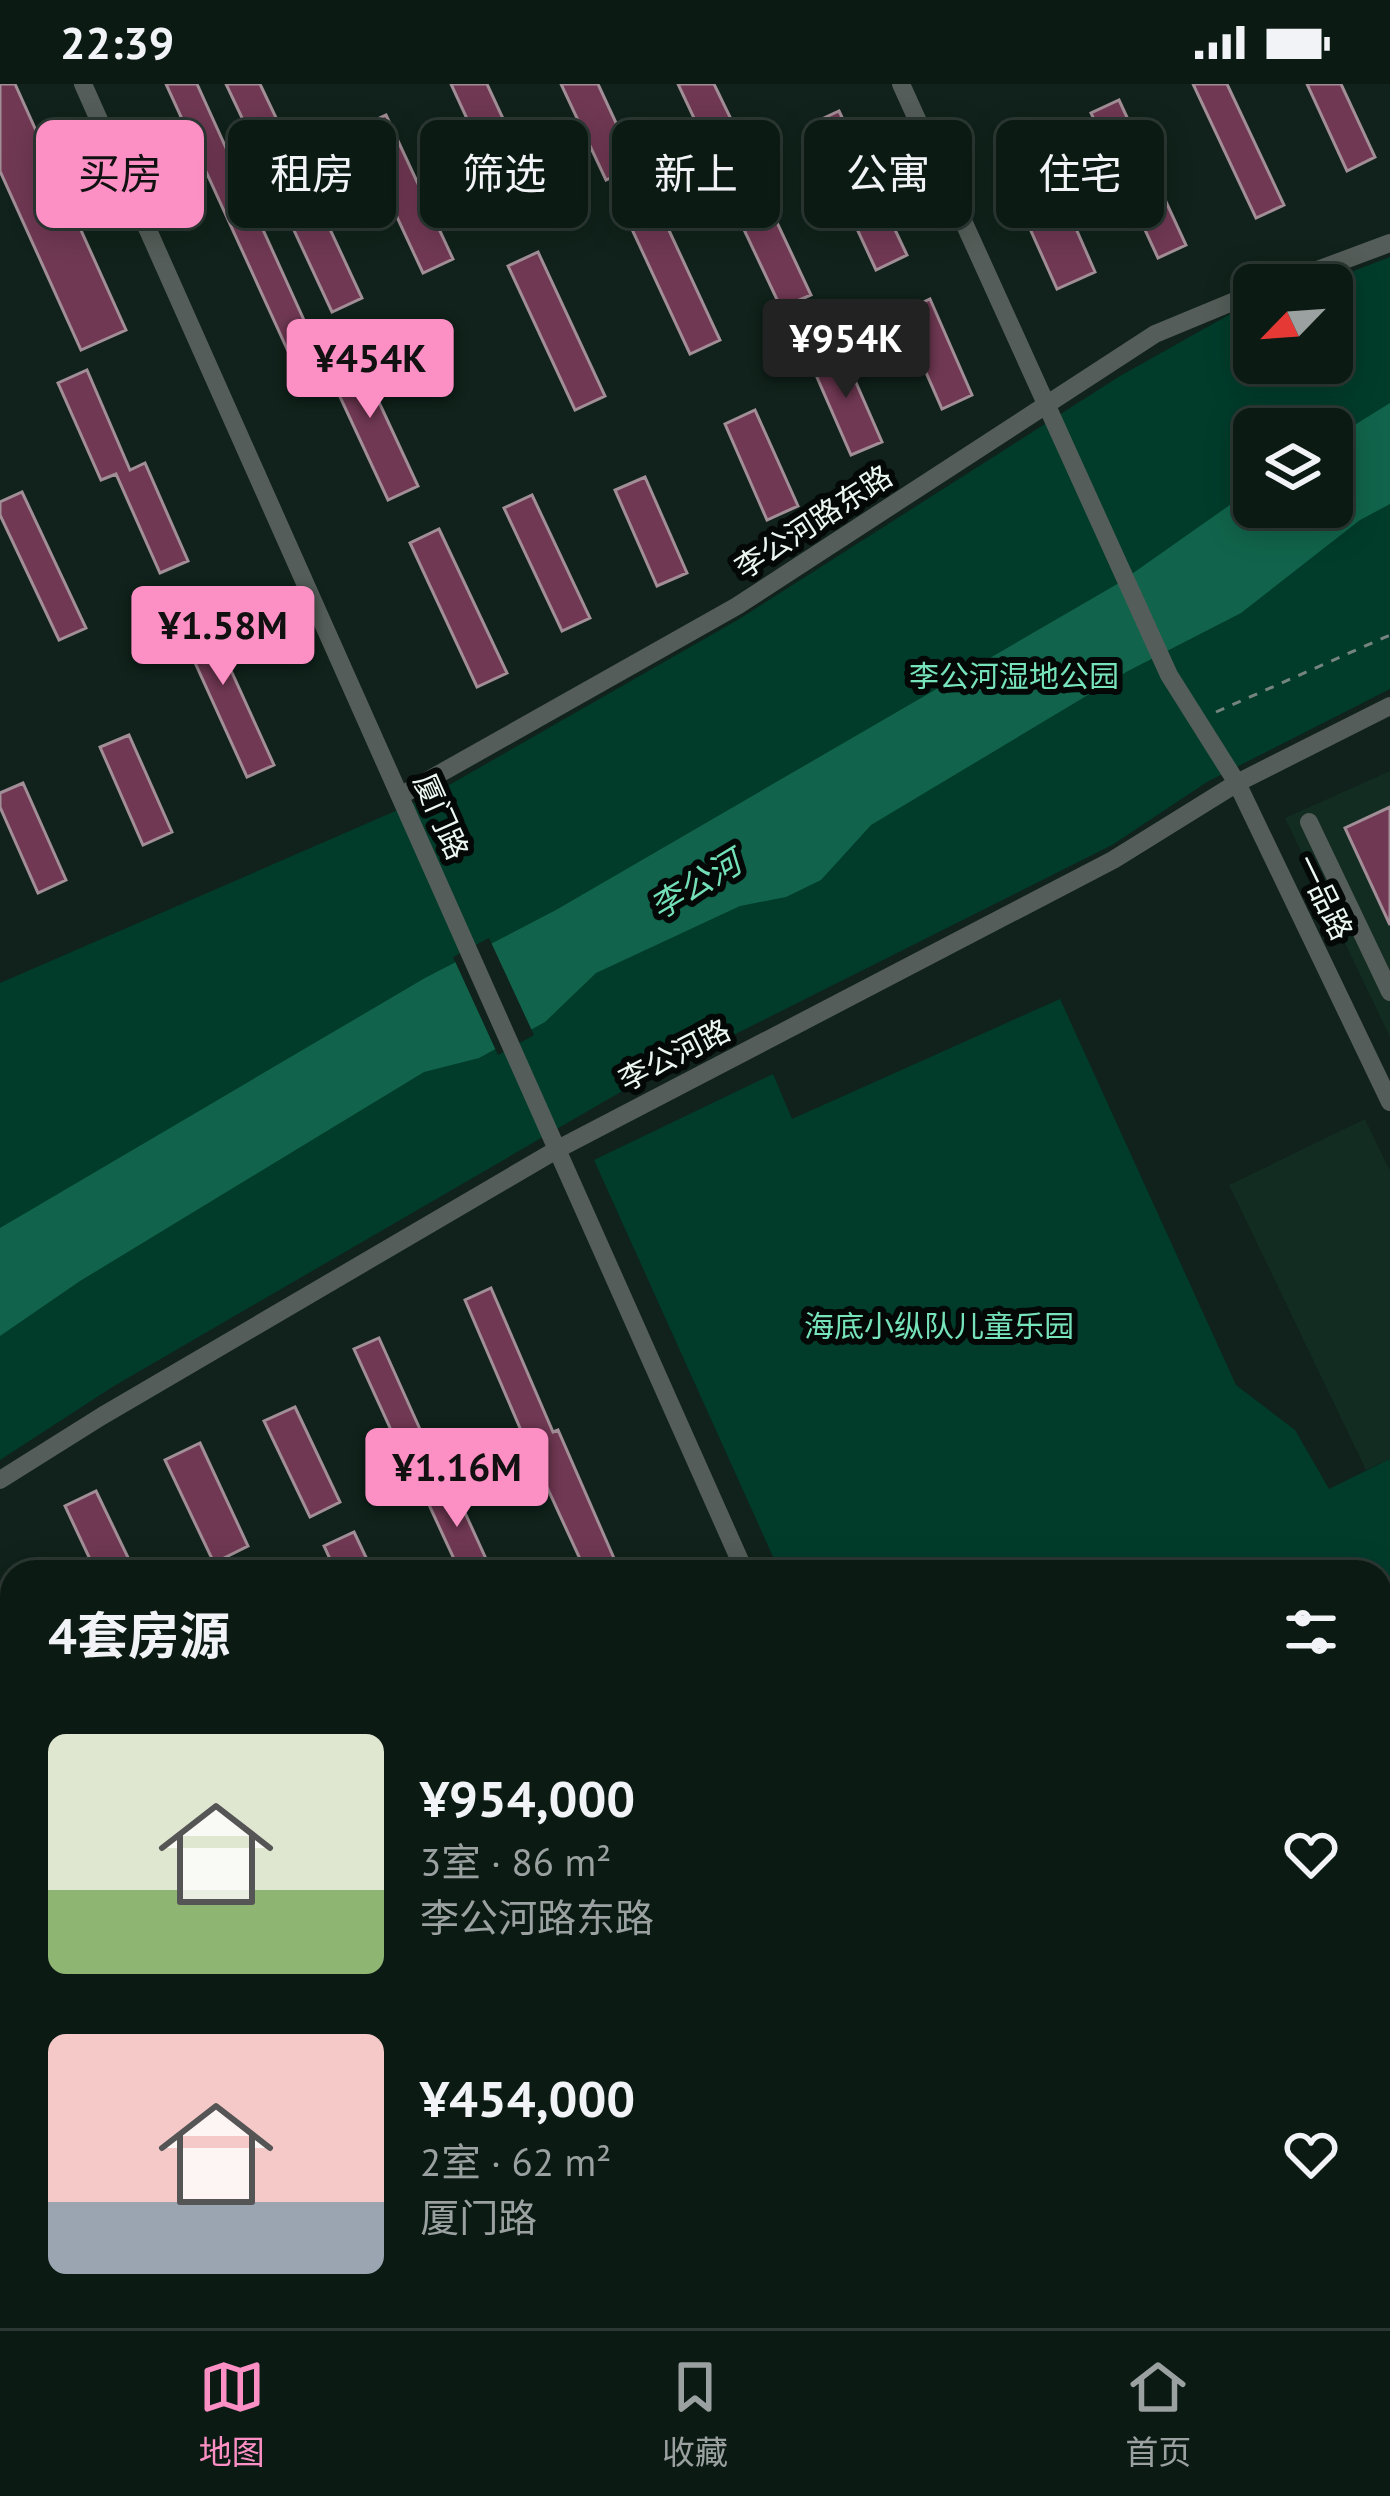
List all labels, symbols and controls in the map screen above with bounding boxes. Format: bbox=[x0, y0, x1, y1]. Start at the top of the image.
text: 22:39 bbox=[60, 13, 174, 71]
chip: 买房 bbox=[36, 120, 204, 228]
chip: 租房 bbox=[228, 120, 396, 228]
chip: 筛选 bbox=[420, 120, 588, 228]
chip: 新上 bbox=[612, 120, 780, 228]
chip: 公寓 bbox=[804, 120, 972, 228]
chip: 住宅 bbox=[996, 120, 1164, 228]
north arrow bbox=[1233, 264, 1353, 384]
map controls bbox=[1233, 264, 1353, 528]
pin: ¥954K bbox=[762, 299, 930, 401]
text: ¥954K bbox=[790, 312, 902, 363]
pin: ¥454K bbox=[286, 319, 454, 421]
text: ¥454K bbox=[314, 332, 426, 383]
button: layers bbox=[1233, 408, 1353, 528]
street label: 李公河路东路 bbox=[727, 456, 899, 586]
pin: ¥1.58M bbox=[125, 586, 321, 688]
text: ¥1.58M bbox=[158, 599, 288, 650]
park label: 李公河湿地公园 bbox=[909, 656, 1119, 695]
street label: 厦门路 bbox=[406, 767, 478, 865]
water label: 李公河 bbox=[641, 837, 754, 928]
street label: 一品路 bbox=[1288, 848, 1362, 946]
street label: 李公河路 bbox=[612, 1009, 736, 1099]
park label: 海底小纵队儿童乐园 bbox=[804, 1306, 1074, 1345]
pin: ¥1.16M bbox=[359, 1428, 555, 1530]
text: ¥1.16M bbox=[392, 1441, 522, 1492]
icon: filters bbox=[1278, 1599, 1344, 1665]
text: 4套房源 bbox=[48, 1602, 230, 1668]
text: ¥954,000 bbox=[420, 1765, 635, 1831]
icon: home bbox=[144, 1782, 288, 1926]
icon: heart bbox=[1278, 1821, 1344, 1887]
text: 3室 · 86 m² bbox=[420, 1836, 611, 1887]
text: 李公河路东路 bbox=[420, 1892, 654, 1943]
text: ¥454,000 bbox=[420, 2065, 635, 2131]
icon: home bbox=[144, 2082, 288, 2226]
icon: heart bbox=[1278, 2121, 1344, 2187]
text: 2室 · 62 m² bbox=[420, 2136, 611, 2187]
text: 厦门路 bbox=[420, 2192, 537, 2243]
tab: 地图 bbox=[199, 2354, 265, 2474]
tab: 收藏 bbox=[662, 2354, 728, 2474]
tab: 首页 bbox=[1125, 2354, 1191, 2474]

